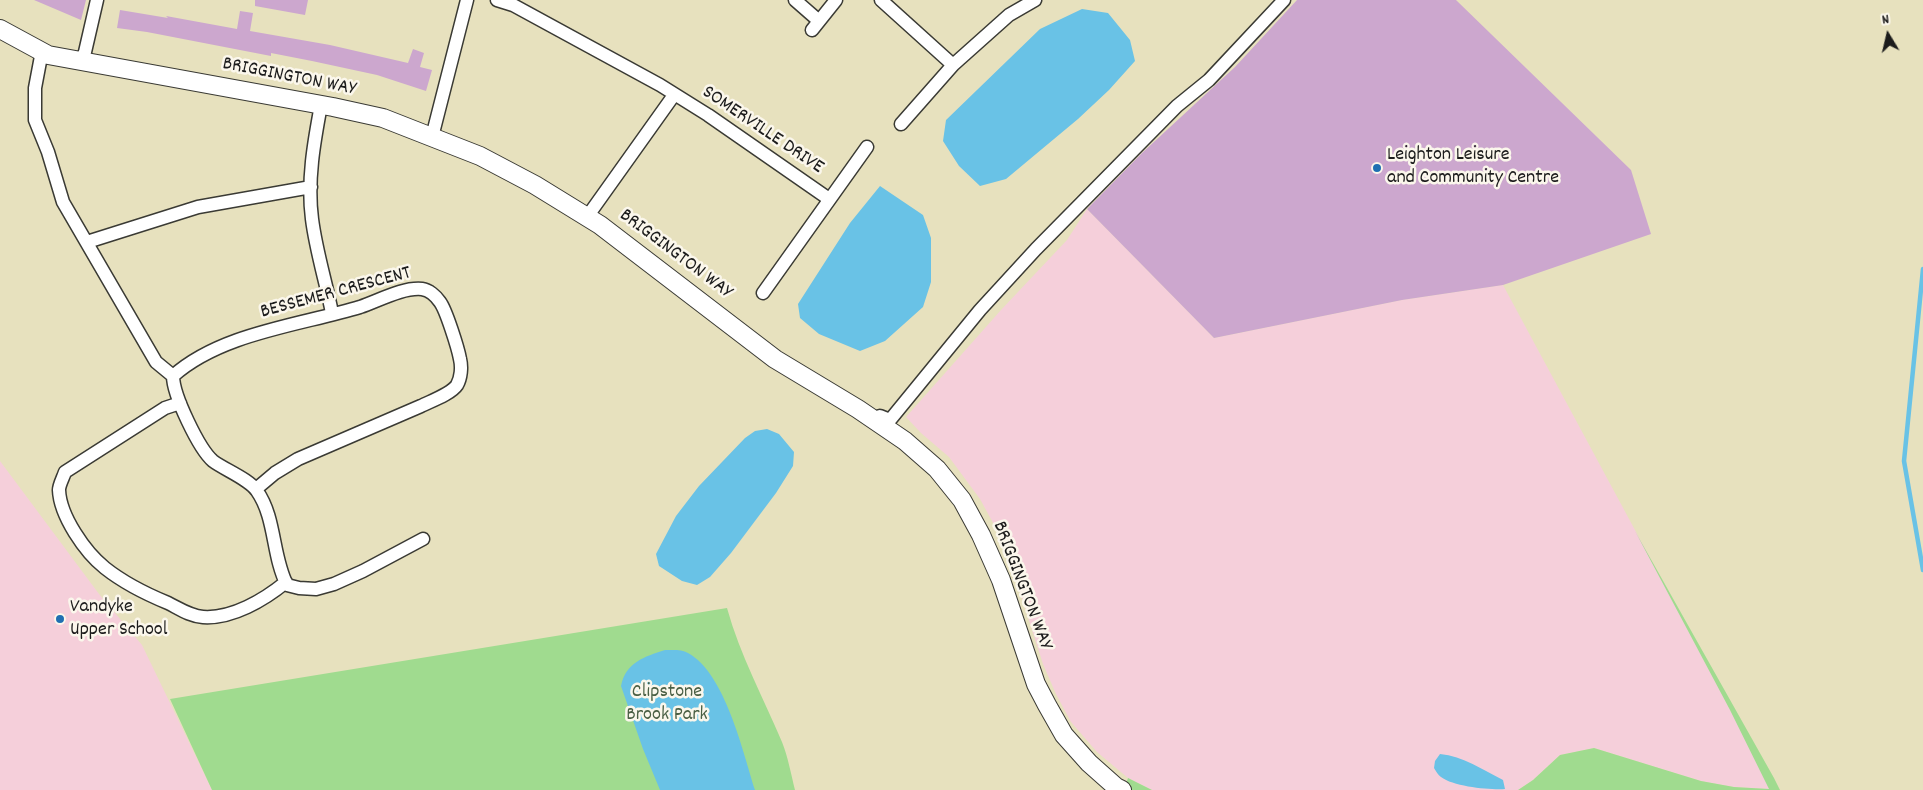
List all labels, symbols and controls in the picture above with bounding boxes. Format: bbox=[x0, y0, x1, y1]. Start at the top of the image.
north arrow bbox=[1863, 10, 1913, 60]
text: N bbox=[1881, 10, 1891, 31]
street label: BRIGGINGTON WAY bbox=[220, 53, 358, 103]
street label: SOMERVILLE DRIVE bbox=[697, 81, 827, 181]
place label: Leighton Leisure and Community Centre bbox=[1387, 144, 1559, 191]
marker: Leighton Leisure and Community Centre bbox=[1371, 162, 1383, 174]
street label: BRIGGINGTON WAY bbox=[614, 205, 736, 305]
street label: BESSEMER CRESCENT bbox=[258, 262, 414, 326]
street label: BRIGGINGTON WAY bbox=[986, 518, 1056, 654]
place label: Vandyke Upper School bbox=[70, 596, 167, 643]
marker: Vandyke Upper School bbox=[54, 613, 66, 625]
park label: Clipstone Brook Park bbox=[626, 681, 708, 728]

